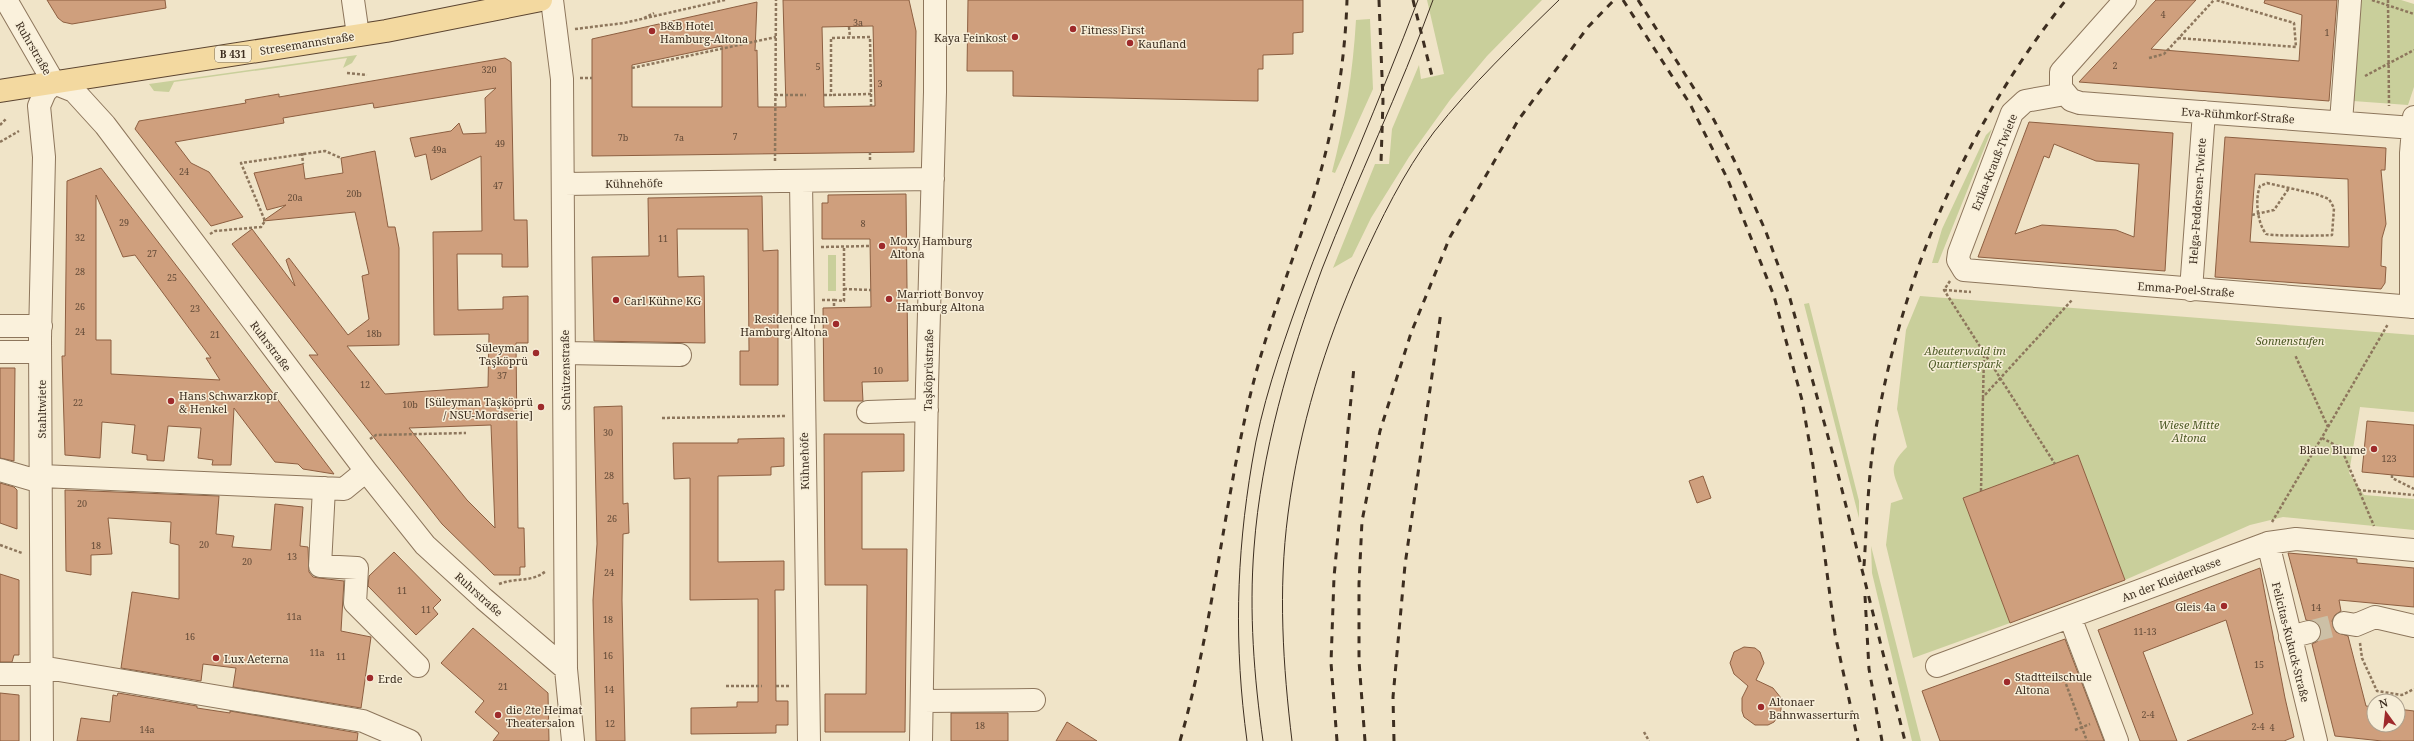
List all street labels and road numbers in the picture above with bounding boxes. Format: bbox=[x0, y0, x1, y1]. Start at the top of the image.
street label: Ruhrstraße bbox=[13, 19, 55, 78]
street label: Stresemannstraße bbox=[259, 28, 355, 58]
road number: B 431 bbox=[215, 46, 251, 62]
street label: Eva-Rühmkorf-Straße bbox=[2181, 104, 2295, 126]
street label: Erika-Krauß-Twiete bbox=[1968, 111, 2020, 213]
street label: Helga-Feddersen-Twiete bbox=[2185, 137, 2209, 265]
street label: Kühnehöfe bbox=[605, 175, 663, 191]
street label: Emma-Poel-Straße bbox=[2137, 278, 2235, 300]
street label: Ruhrstraße bbox=[247, 318, 295, 374]
street label: Schützenstraße bbox=[557, 329, 573, 411]
street label: Taşköprüstraße bbox=[920, 329, 936, 411]
street label: Stahltwiete bbox=[34, 379, 49, 438]
street label: Kühnehöfe bbox=[796, 432, 812, 490]
street label: An der Kleiderkasse bbox=[2119, 553, 2223, 605]
street label: Ruhrstraße bbox=[452, 569, 506, 620]
street label: Felicitas-Kukuck-Straße bbox=[2269, 580, 2313, 704]

